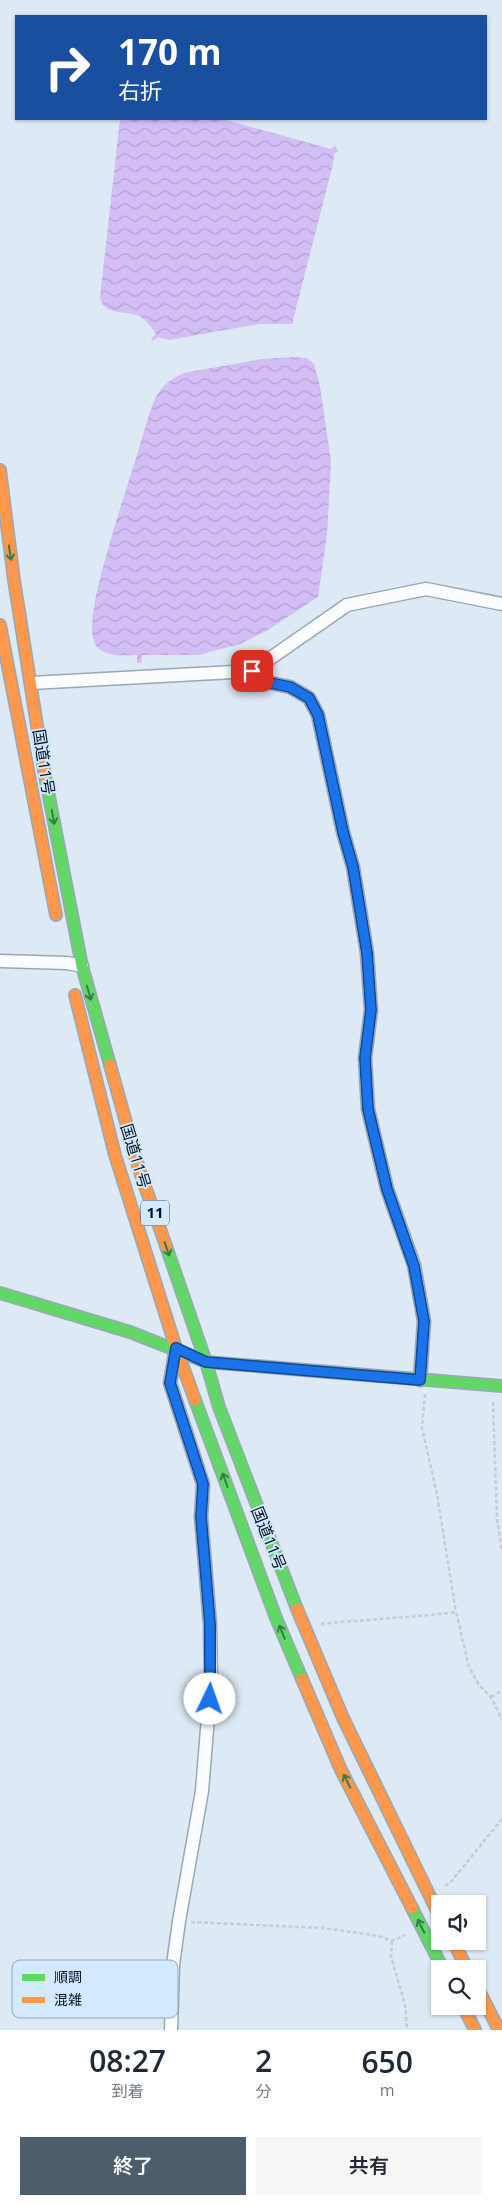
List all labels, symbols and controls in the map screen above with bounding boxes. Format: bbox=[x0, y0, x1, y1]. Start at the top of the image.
text: 170 m bbox=[118, 28, 222, 75]
icon: right bbox=[35, 35, 100, 100]
text: 右折 bbox=[118, 75, 162, 105]
one-way arrow bbox=[5, 545, 15, 561]
pin bbox=[231, 650, 273, 692]
icon: arrive bbox=[238, 657, 266, 685]
street label: 国道11号 bbox=[28, 728, 60, 796]
one-way arrow bbox=[48, 809, 58, 825]
one-way arrow bbox=[85, 985, 95, 1001]
street label: 国道11号 bbox=[116, 1121, 156, 1191]
road number: 11 bbox=[141, 1200, 169, 1226]
one-way arrow bbox=[163, 1241, 172, 1256]
one-way arrow bbox=[220, 1473, 229, 1488]
street label: 国道11号 bbox=[246, 1503, 292, 1573]
one-way arrow bbox=[276, 1625, 286, 1640]
position arrow bbox=[183, 1672, 235, 1724]
one-way arrow bbox=[342, 1774, 351, 1789]
map controls bbox=[431, 1895, 486, 2015]
button: sound bbox=[431, 1895, 486, 1950]
one-way arrow bbox=[416, 1918, 426, 1933]
legend bbox=[12, 1960, 178, 2018]
button: search bbox=[431, 1960, 486, 2015]
text: 順調 bbox=[54, 1967, 82, 1986]
text: 混雑 bbox=[54, 1990, 82, 2009]
text: 08:27 bbox=[89, 2040, 166, 2081]
text: 2 bbox=[255, 2040, 272, 2081]
text: 650 bbox=[361, 2041, 413, 2082]
text: m bbox=[380, 2079, 395, 2101]
text: 到着 bbox=[112, 2080, 144, 2102]
text: 分 bbox=[256, 2080, 272, 2102]
button: 終了 bbox=[20, 2137, 246, 2195]
button: 共有 bbox=[256, 2137, 482, 2195]

